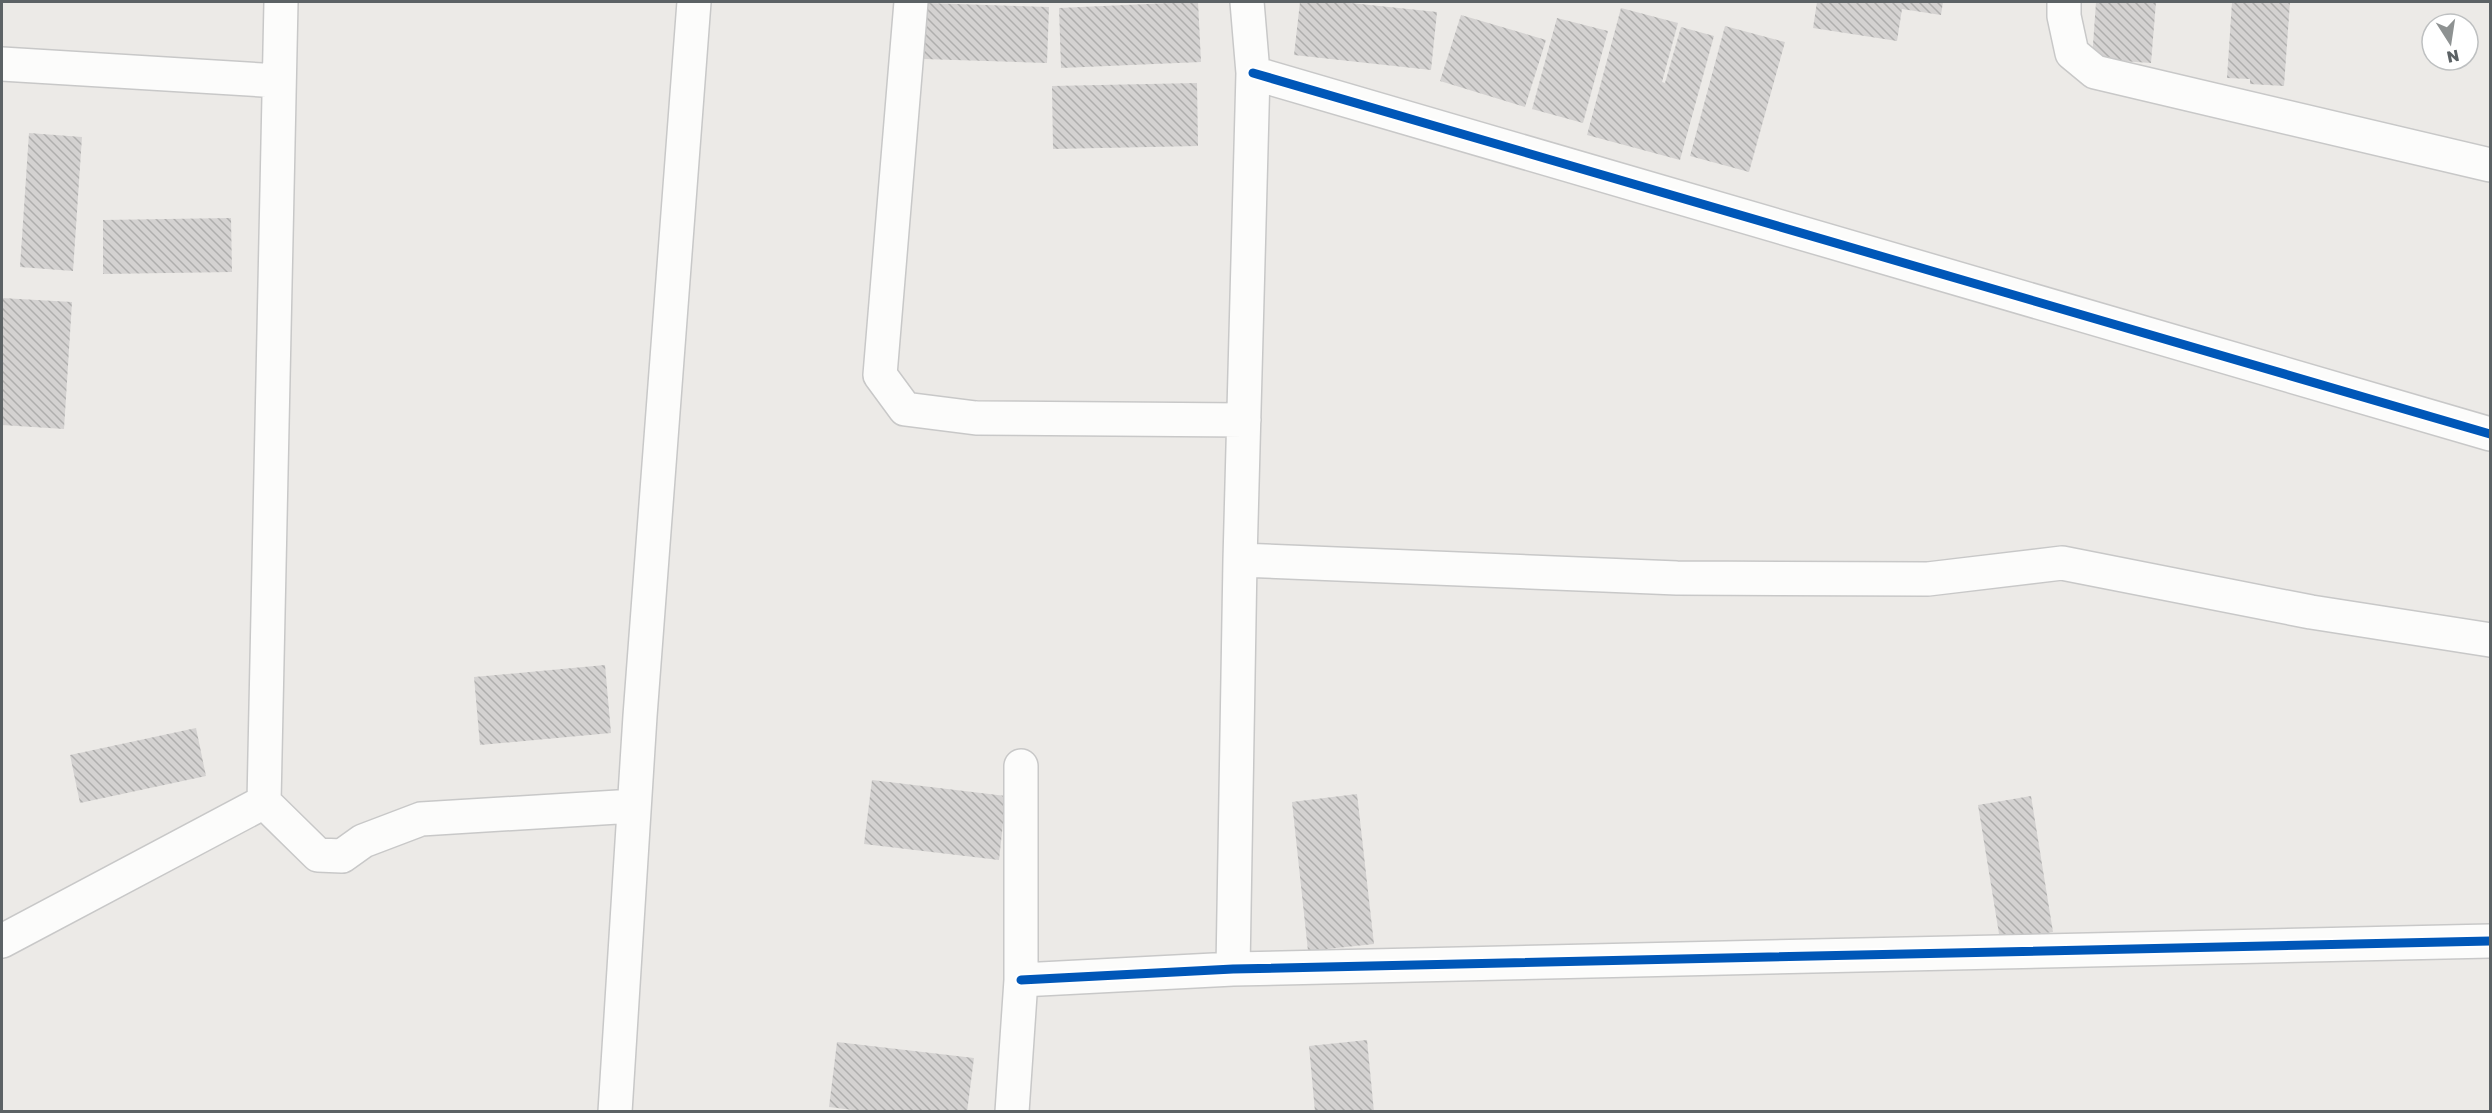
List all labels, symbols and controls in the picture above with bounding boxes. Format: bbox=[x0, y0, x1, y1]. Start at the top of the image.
north arrow bbox=[2420, 12, 2480, 72]
text: N bbox=[2445, 46, 2461, 68]

